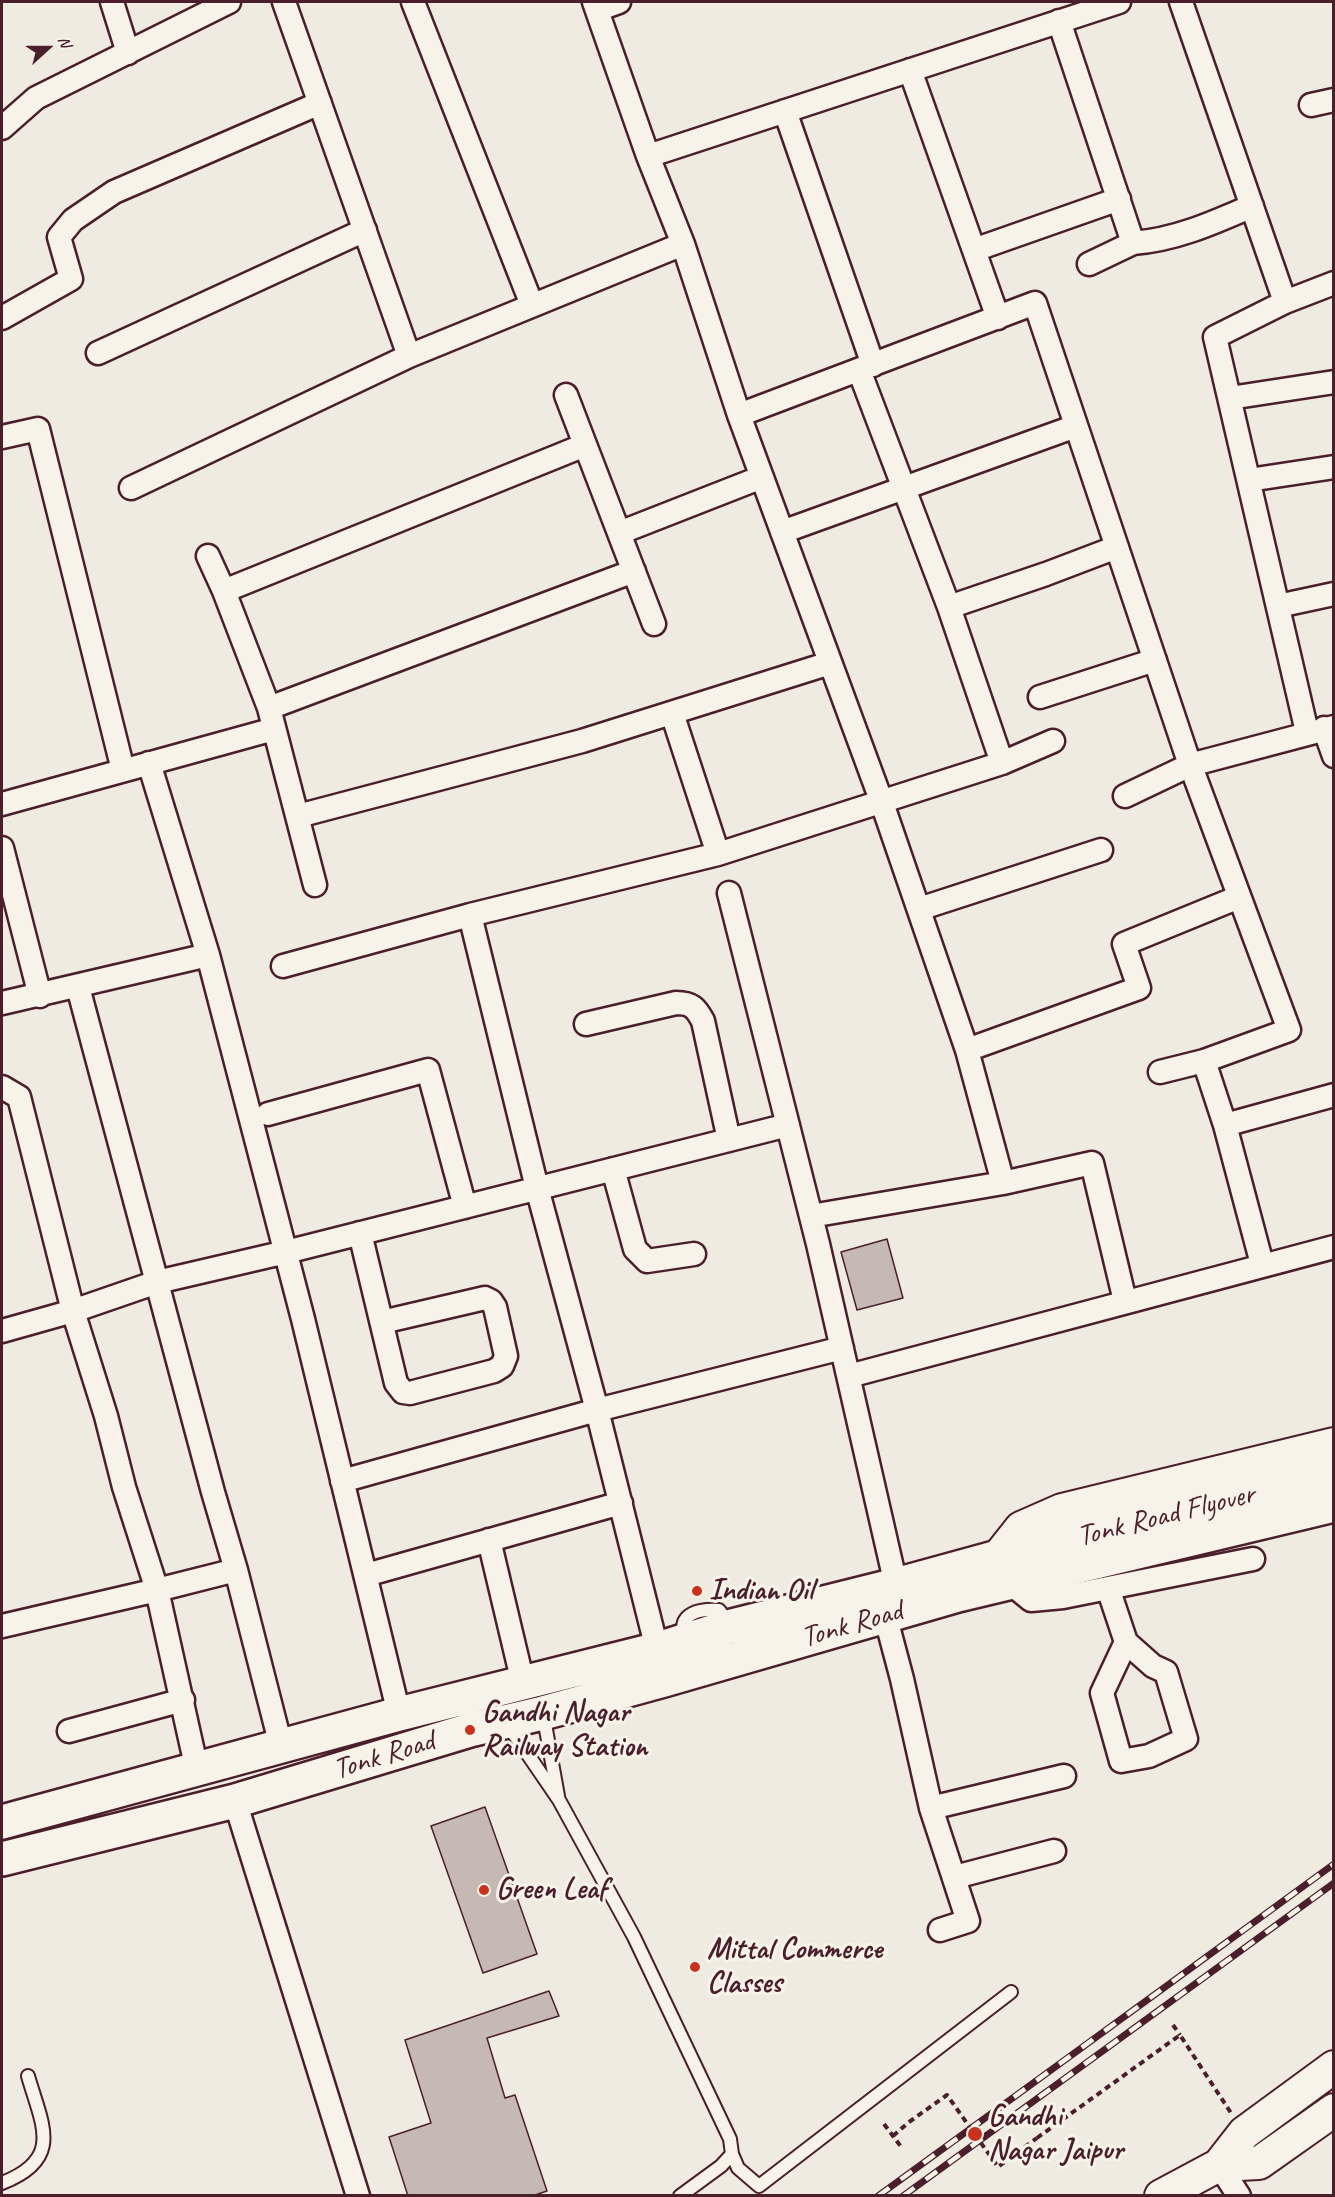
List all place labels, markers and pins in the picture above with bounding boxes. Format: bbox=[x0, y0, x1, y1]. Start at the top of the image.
place label: Indian Oil bbox=[709, 1573, 813, 1609]
marker: Indian Oil bbox=[690, 1584, 704, 1598]
place label: Gandhi Nagar Railway Station bbox=[482, 1695, 647, 1766]
marker: Gandhi Nagar Railway Station bbox=[463, 1723, 477, 1737]
place label: Green Leaf bbox=[496, 1872, 607, 1908]
marker: Green Leaf bbox=[477, 1883, 491, 1897]
place label: Mittal Commerce Classes bbox=[707, 1932, 882, 2002]
marker: Mittal Commerce Classes bbox=[688, 1960, 702, 1974]
place label: Gandhi Nagar Jaipur bbox=[988, 2099, 1123, 2170]
marker: Gandhi Nagar Jaipur bbox=[966, 2125, 984, 2143]

